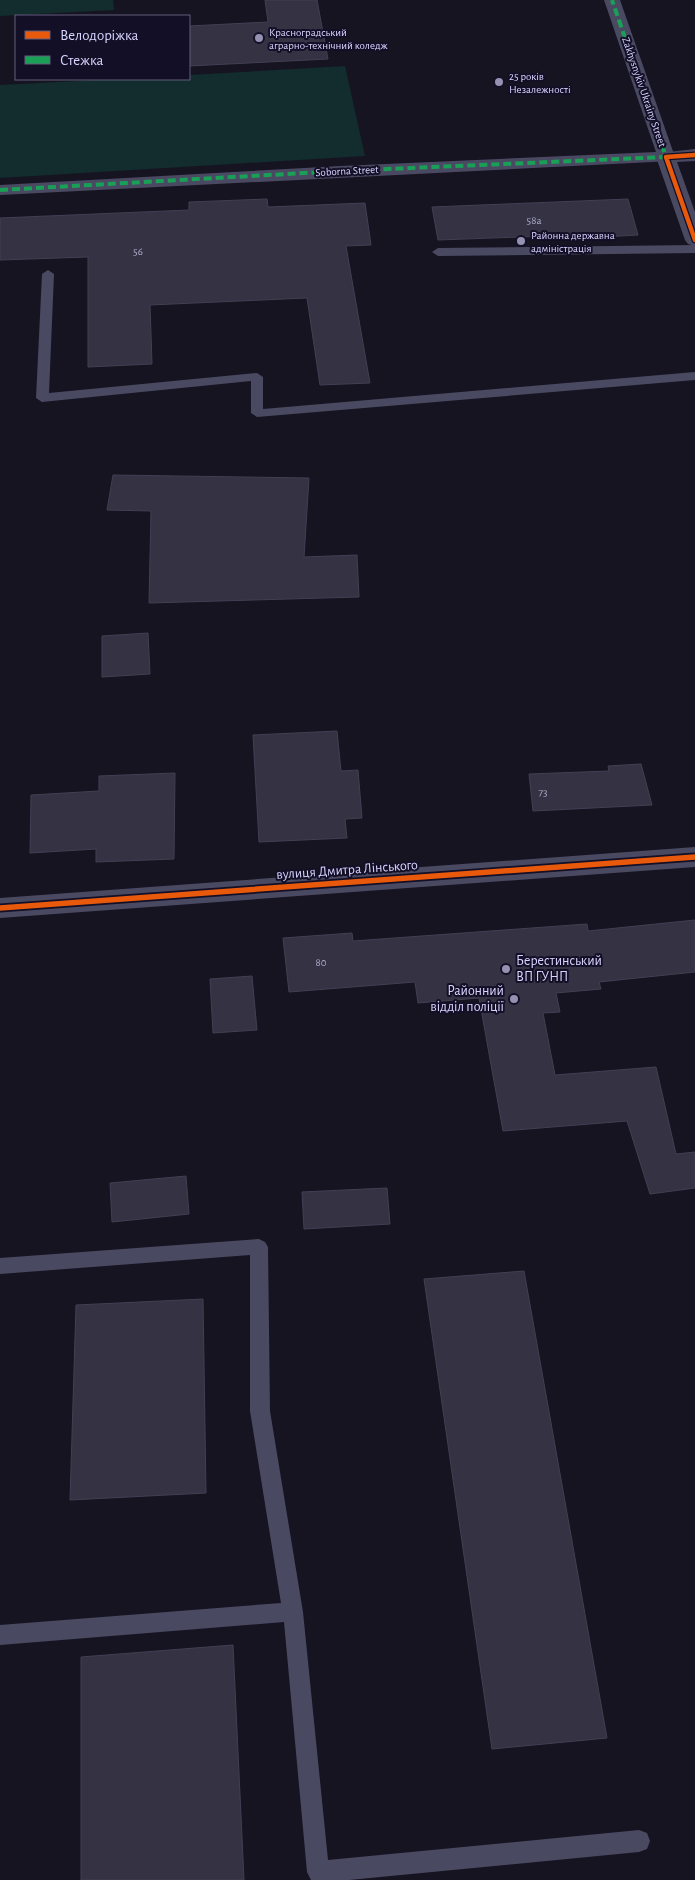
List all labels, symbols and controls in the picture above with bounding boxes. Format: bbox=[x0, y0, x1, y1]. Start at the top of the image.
legend bbox=[15, 15, 190, 80]
place label: Красноградський аграрно-технічний коледж bbox=[269, 27, 388, 51]
text: Велодоріжка bbox=[60, 28, 139, 43]
marker: Красноградський аграрно-технічний коледж bbox=[253, 32, 265, 44]
street label: Zakhysnykiv Ukrainy Street bbox=[620, 36, 668, 149]
text: Стежка bbox=[60, 53, 104, 68]
place label: 25 років Незалежності bbox=[509, 71, 571, 95]
marker: 25 років Незалежності bbox=[493, 76, 505, 88]
street label: Soborna Street bbox=[315, 164, 379, 178]
house number: 58а bbox=[527, 215, 541, 226]
place label: Районна державна адміністрація bbox=[531, 230, 615, 254]
marker: Районна державна адміністрація bbox=[515, 235, 527, 247]
house number: 56 bbox=[133, 246, 143, 257]
house number: 73 bbox=[538, 787, 548, 798]
street label: вулиця Дмитра Лінського bbox=[276, 858, 419, 882]
place label: Берестинський ВП ГУНП bbox=[516, 954, 602, 984]
house number: 80 bbox=[315, 957, 327, 968]
marker: Берестинський ВП ГУНП bbox=[500, 963, 512, 975]
place label: Районний відділ поліції bbox=[430, 984, 505, 1014]
marker: Районний відділ поліції bbox=[508, 993, 520, 1005]

